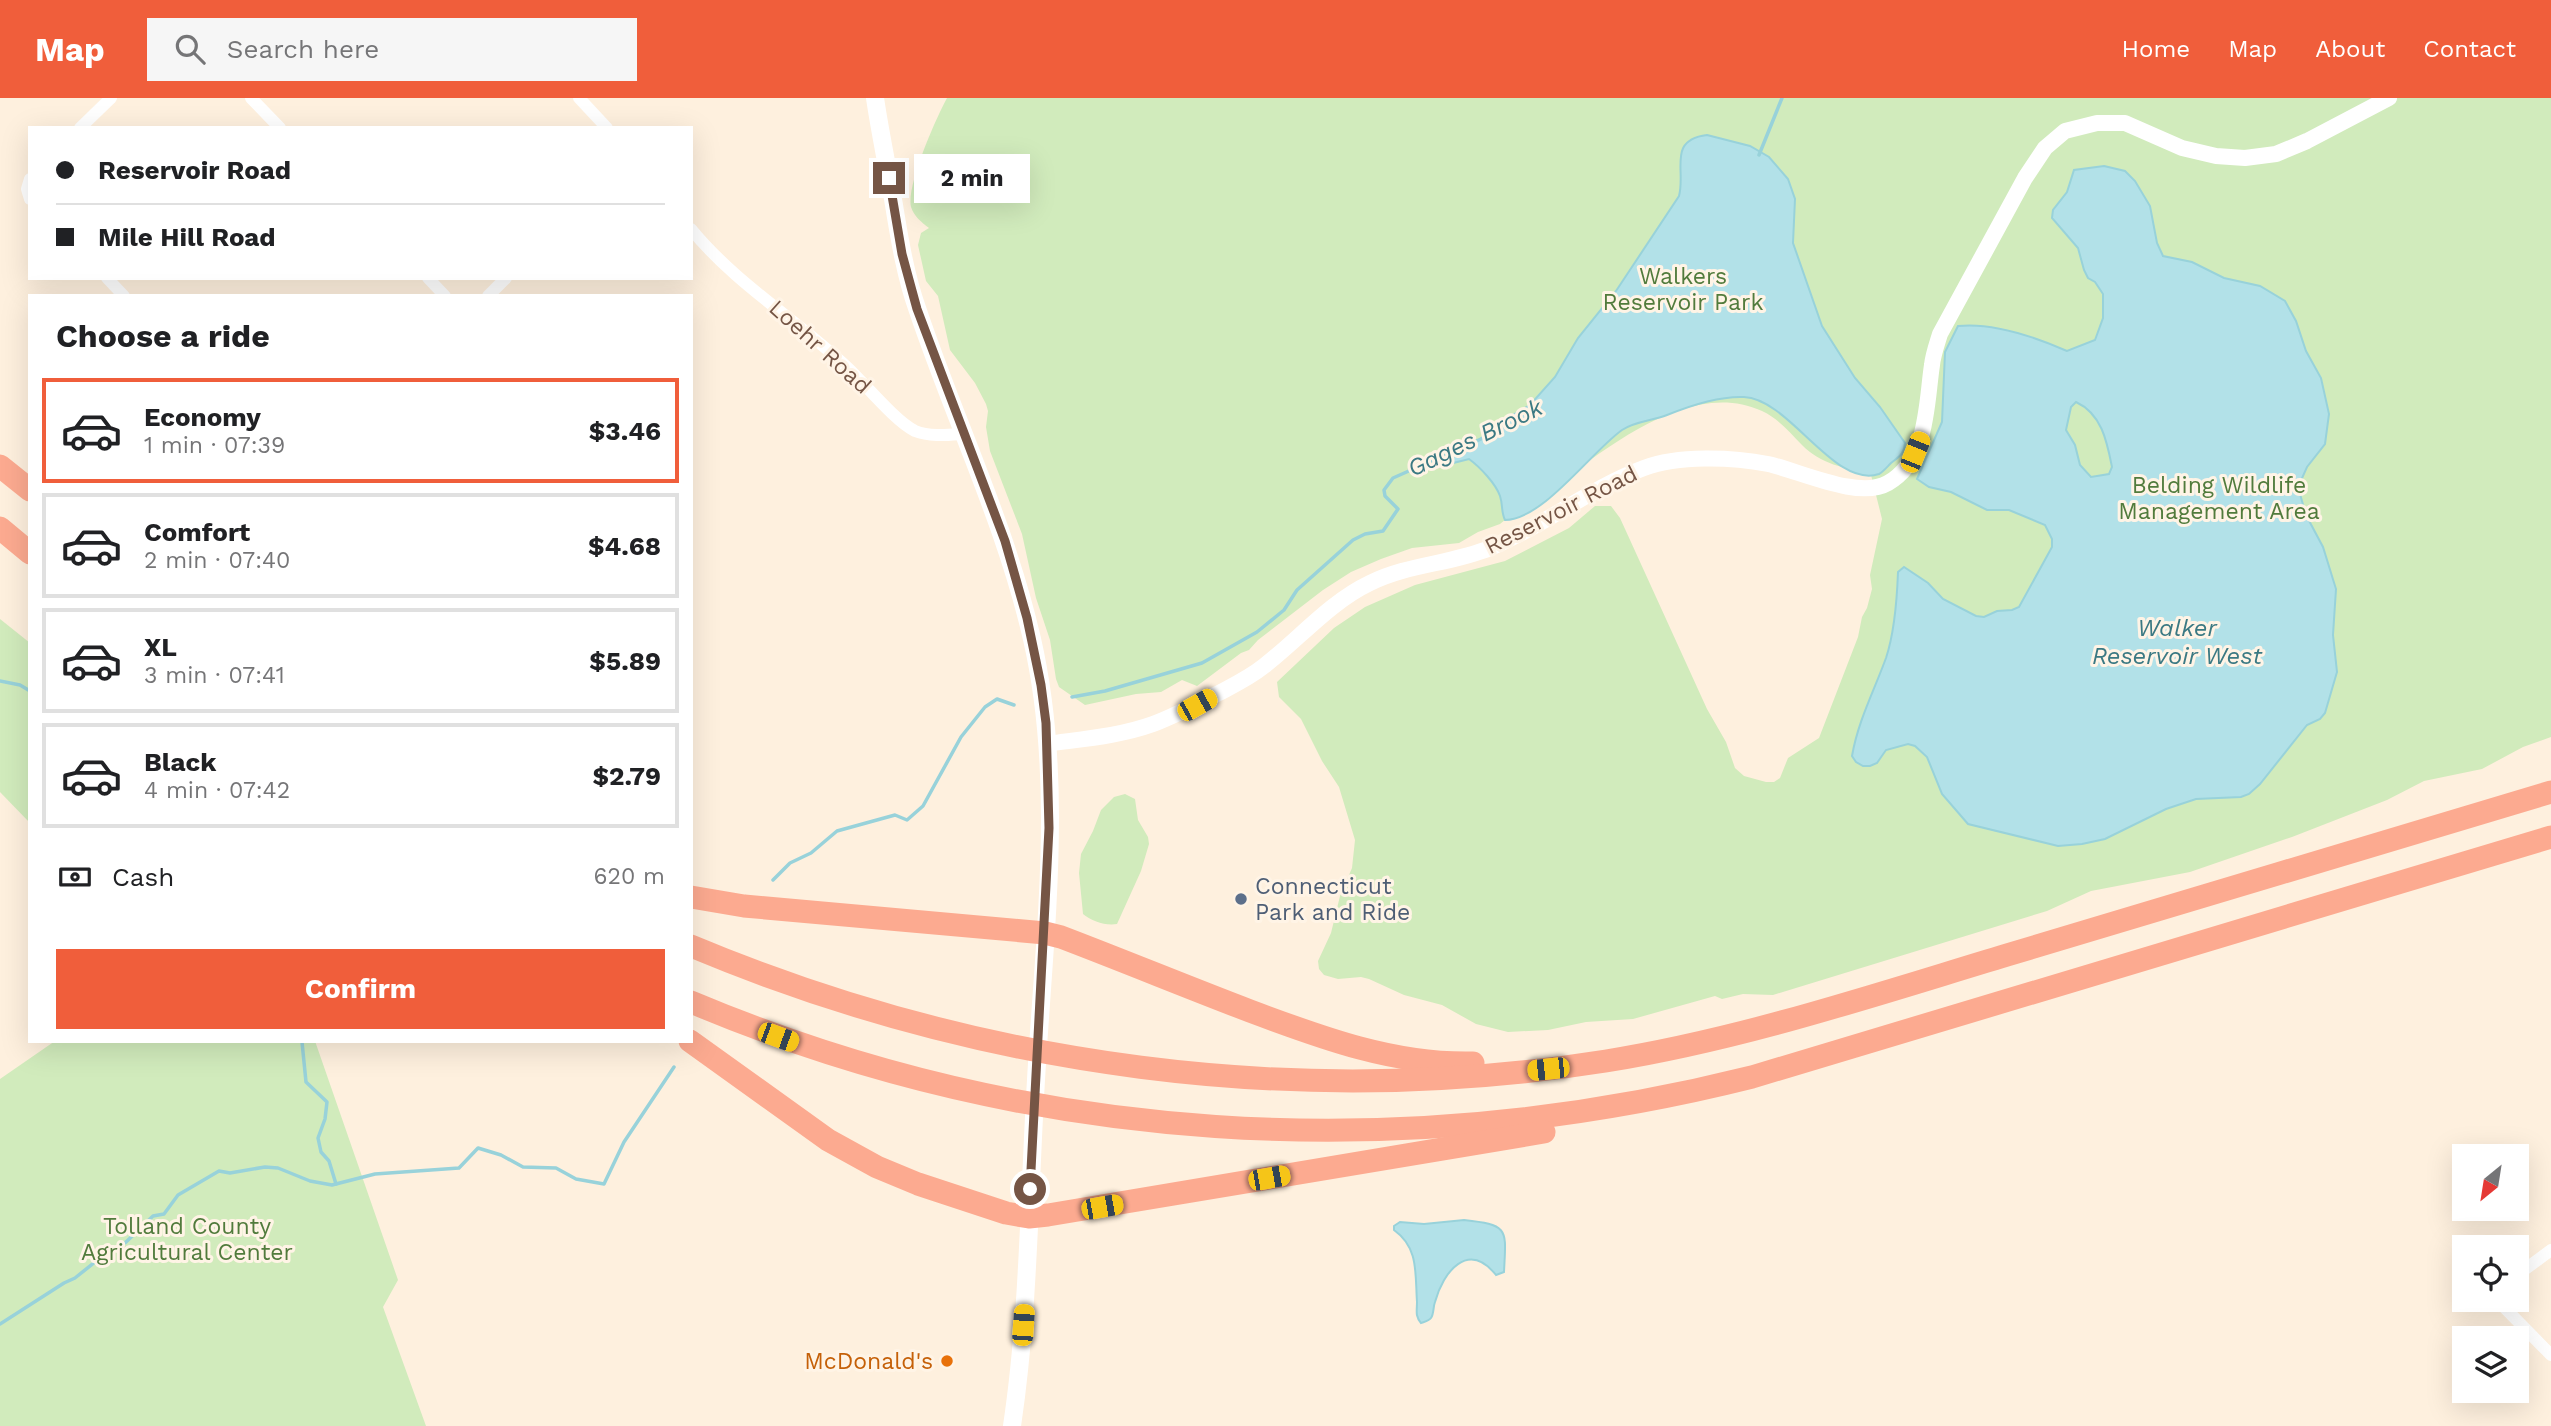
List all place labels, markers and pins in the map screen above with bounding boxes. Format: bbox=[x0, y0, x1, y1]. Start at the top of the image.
place label: Connecticut Park and Ride bbox=[1255, 873, 1410, 926]
marker: Connecticut Park and Ride bbox=[1233, 891, 1249, 907]
place label: McDonald's bbox=[804, 1348, 933, 1375]
marker: McDonald's bbox=[939, 1353, 955, 1369]

